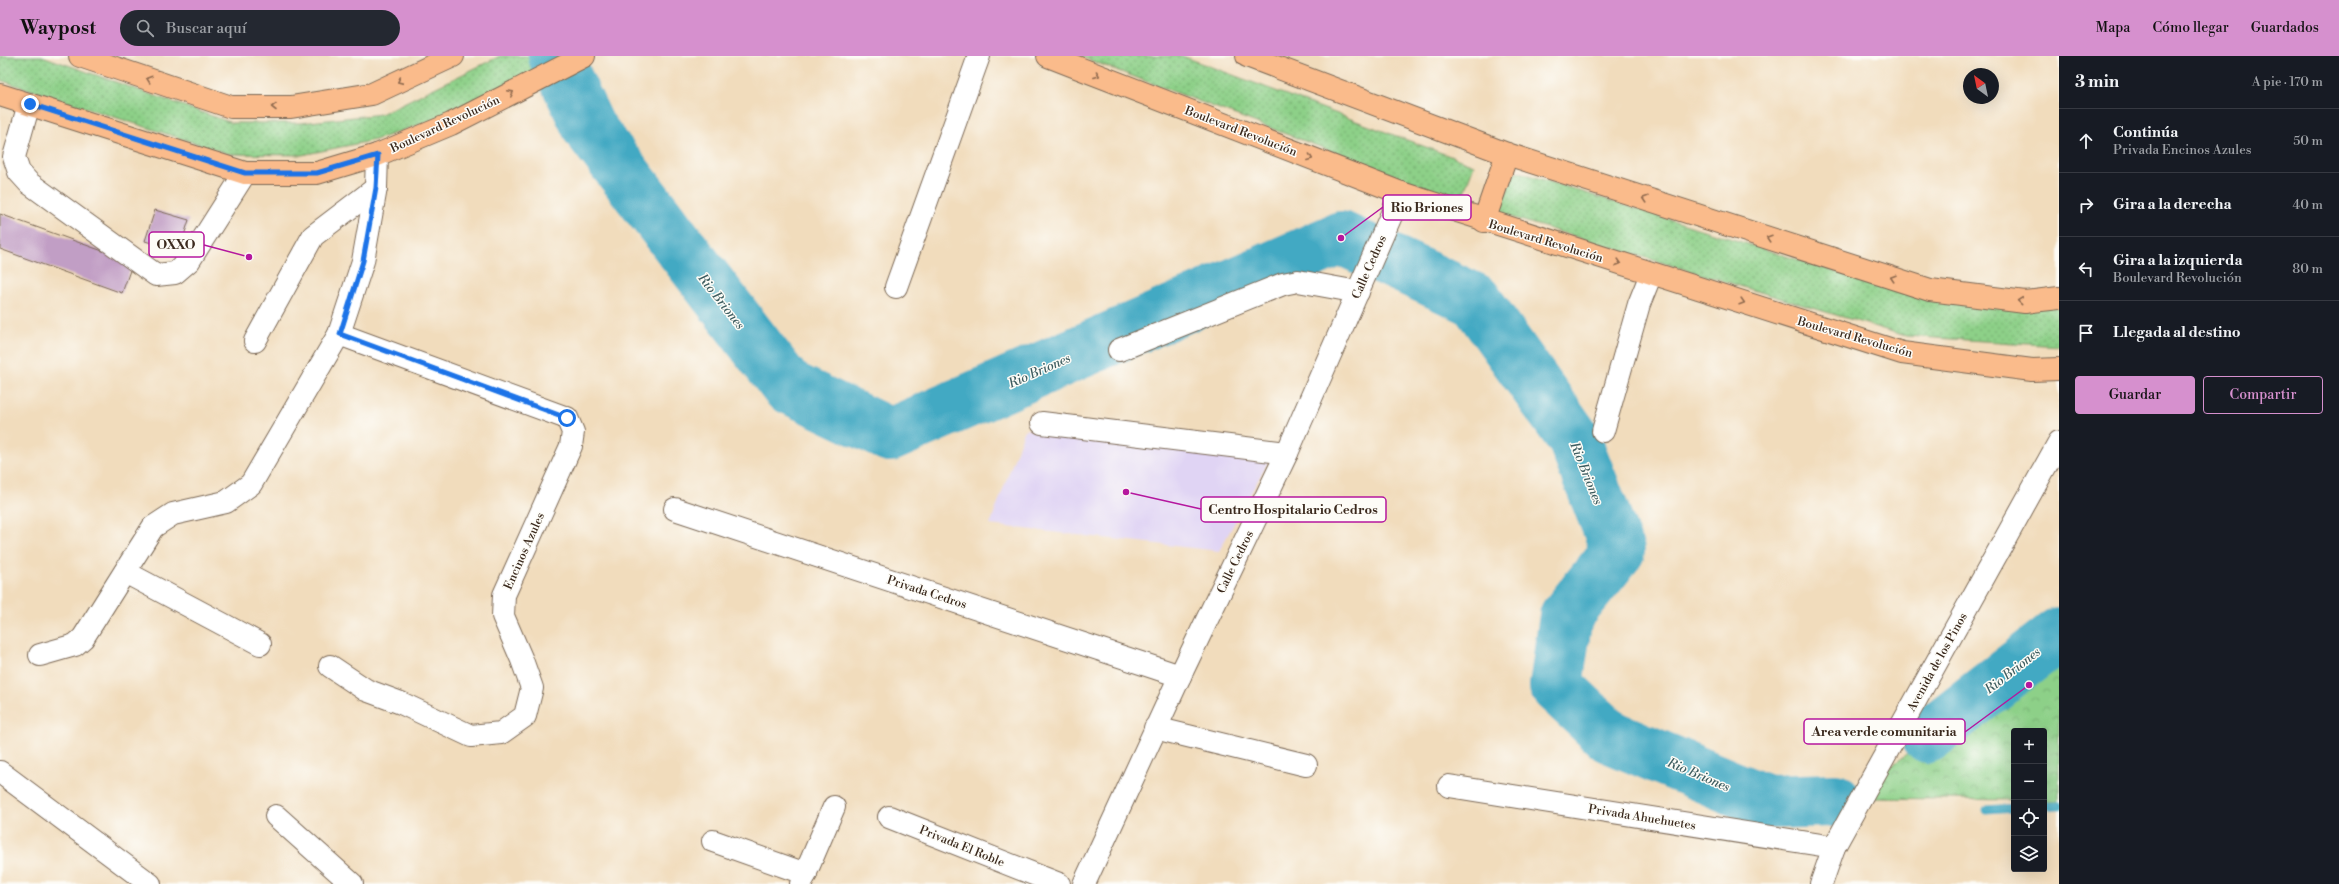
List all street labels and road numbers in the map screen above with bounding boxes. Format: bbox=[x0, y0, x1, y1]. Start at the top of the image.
street label: Boulevard Revolución bbox=[387, 93, 502, 157]
street label: Boulevard Revolución bbox=[1182, 103, 1299, 160]
street label: Boulevard Revolución bbox=[1486, 217, 1605, 266]
street label: Calle Cedros bbox=[1349, 233, 1390, 301]
street label: Boulevard Revolución bbox=[1795, 314, 1914, 361]
street label: Encinos Azules bbox=[501, 510, 548, 592]
street label: Calle Cedros bbox=[1214, 528, 1257, 596]
street label: Privada Cedros bbox=[885, 572, 969, 612]
street label: Avenida de los Pinos bbox=[1904, 610, 1971, 715]
street label: Privada Ahuehuetes bbox=[1587, 802, 1697, 833]
street label: Privada El Roble bbox=[917, 823, 1007, 870]

